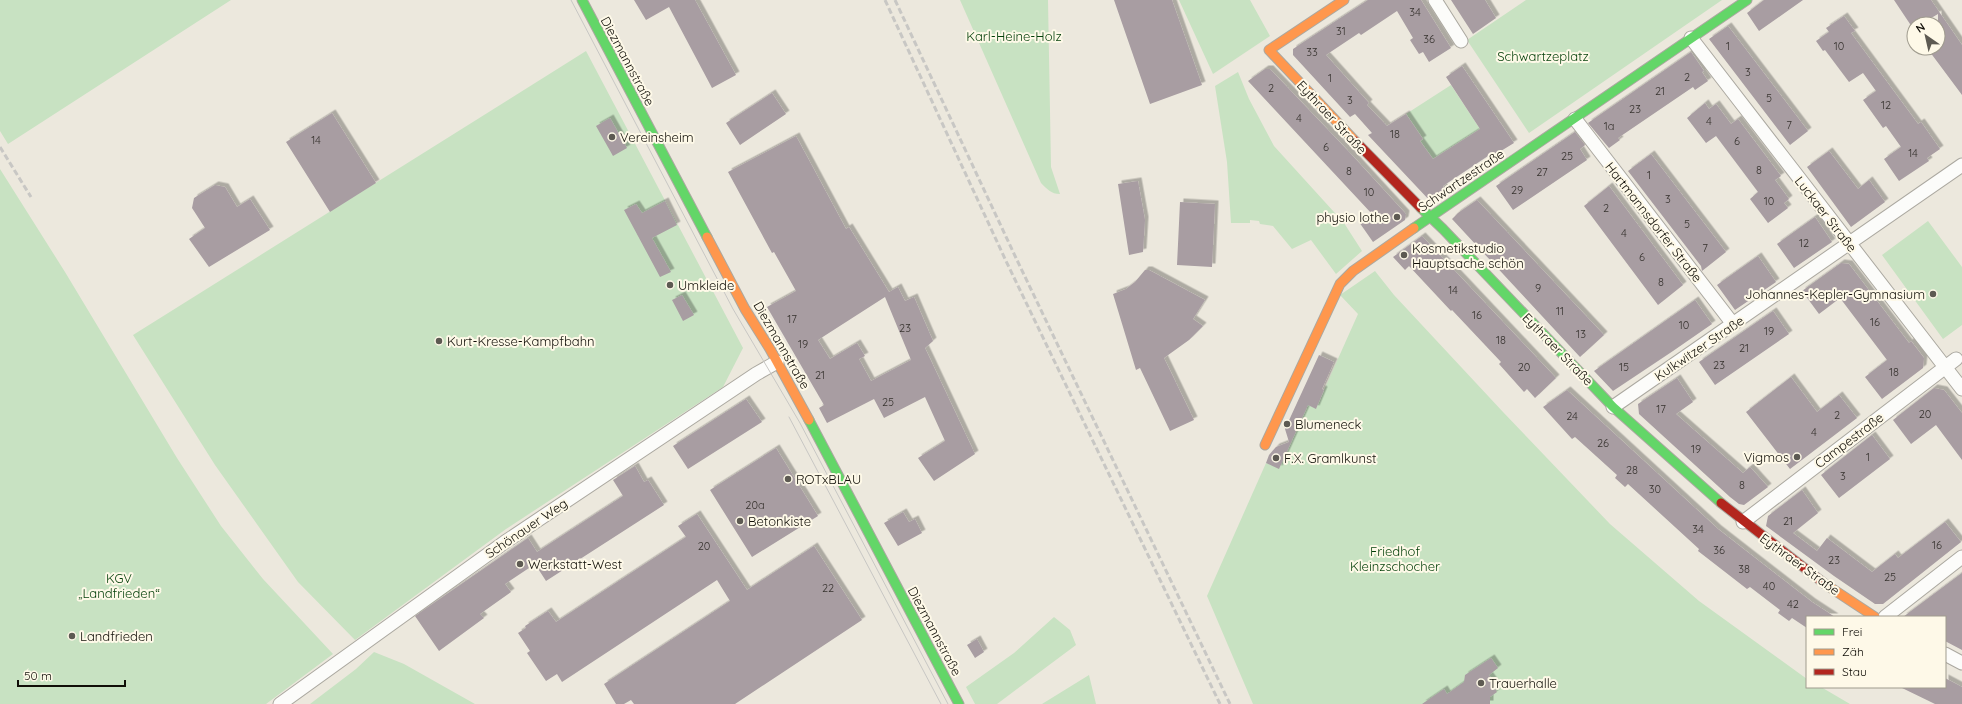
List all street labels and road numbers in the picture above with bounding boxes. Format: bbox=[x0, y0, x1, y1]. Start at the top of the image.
street label: Diezmannstraße bbox=[598, 14, 658, 108]
street label: Eythraer Straße bbox=[1294, 77, 1370, 157]
street label: Schwartzestraße bbox=[1415, 145, 1507, 215]
street label: Hartmannsdorfer Straße bbox=[1602, 159, 1706, 285]
street label: Luckaer Straße bbox=[1792, 173, 1860, 255]
street label: Diezmannstraße bbox=[750, 298, 814, 392]
street label: Eythraer Straße bbox=[1519, 309, 1597, 389]
street label: Kulkwitzer Straße bbox=[1651, 312, 1747, 384]
street label: Campestraße bbox=[1811, 409, 1887, 471]
street label: Schönauer Weg bbox=[482, 495, 570, 561]
street label: Eythraer Straße bbox=[1757, 530, 1843, 598]
street label: Diezmannstraße bbox=[905, 584, 965, 678]

